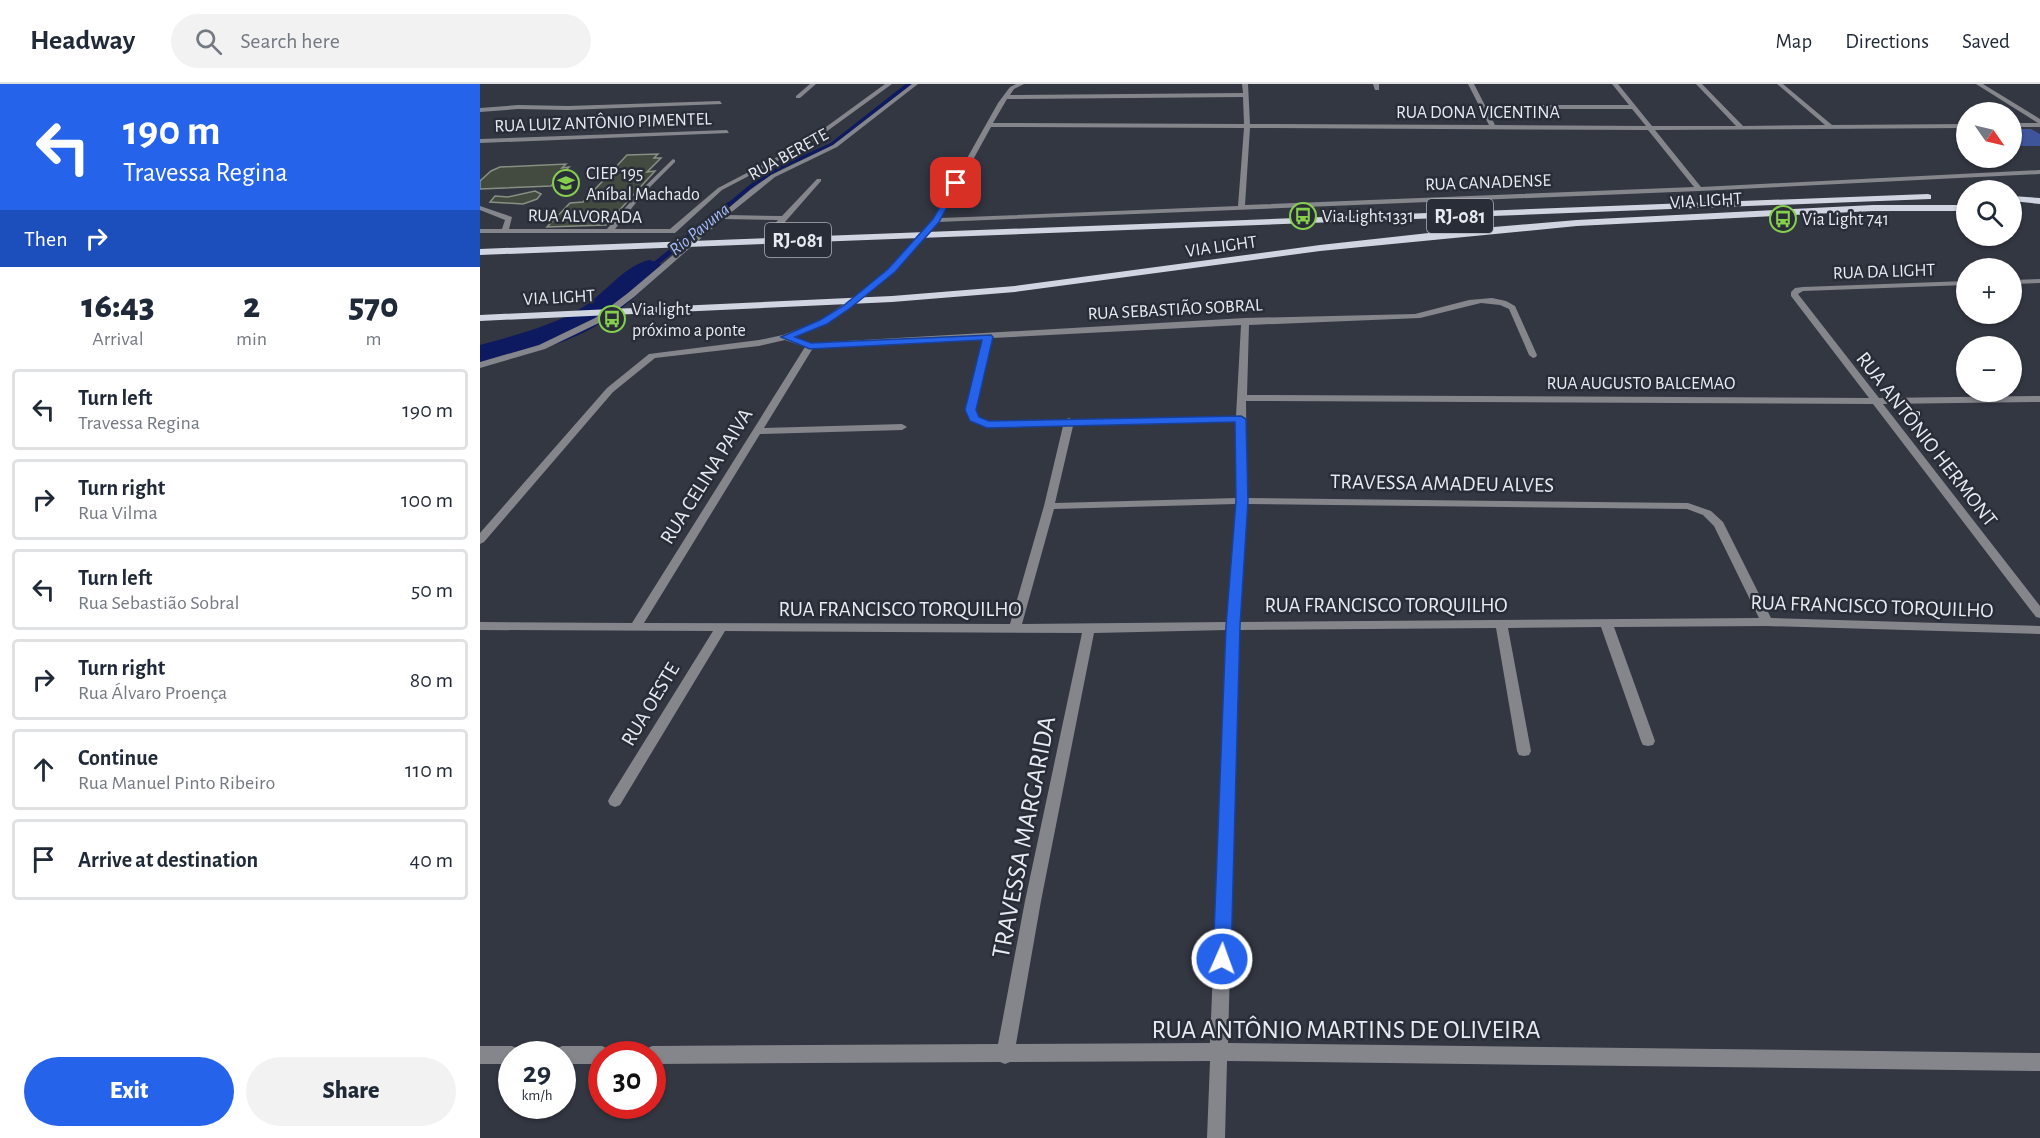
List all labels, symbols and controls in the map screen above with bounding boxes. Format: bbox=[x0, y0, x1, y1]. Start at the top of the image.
search box bbox=[171, 14, 591, 68]
icon: search bbox=[192, 25, 225, 58]
text: Headway bbox=[30, 27, 135, 55]
text: Search here bbox=[240, 30, 340, 52]
text: Map bbox=[1776, 31, 1812, 52]
text: Directions bbox=[1845, 31, 1929, 52]
text: Saved bbox=[1962, 31, 2010, 52]
north arrow bbox=[1956, 102, 2022, 168]
map controls bbox=[1956, 102, 2022, 402]
street label: RUA DONA VICENTINA bbox=[1396, 104, 1560, 122]
street label: RUA LUIZ ANTÔNIO PIMENTEL bbox=[494, 107, 712, 136]
icon: left bbox=[24, 108, 102, 186]
text: 190 m bbox=[123, 110, 221, 152]
street label: RUA BERETE bbox=[745, 125, 832, 184]
pin bbox=[930, 157, 981, 208]
text: Travessa Regina bbox=[123, 159, 288, 186]
place label: CIEP 195 Aníbal Machado bbox=[586, 165, 700, 204]
icon: arrive bbox=[939, 166, 972, 199]
school or university icon: CIEP 195 Aníbal Machado bbox=[551, 168, 581, 198]
street label: RUA CANADENSE bbox=[1425, 172, 1552, 194]
button: search bbox=[1956, 180, 2022, 246]
street label: VIA LIGHT bbox=[1670, 190, 1743, 212]
road number: RJ-081 bbox=[1427, 199, 1493, 233]
water label: Rio Pavuna bbox=[666, 200, 733, 259]
bus stop icon: Via Light 1331 bbox=[1288, 201, 1318, 231]
bus stop icon: Via Light 741 bbox=[1768, 204, 1798, 234]
street label: RUA ALVORADA bbox=[528, 207, 643, 227]
place label: Via Light 1331 bbox=[1322, 208, 1414, 226]
place label: Via Light 741 bbox=[1802, 211, 1889, 229]
icon: right bbox=[80, 222, 113, 255]
road number: RJ-081 bbox=[765, 223, 831, 257]
text: Then bbox=[24, 228, 68, 250]
street label: VIA LIGHT bbox=[1184, 233, 1258, 261]
button: + bbox=[1956, 258, 2022, 324]
street label: RUA DA LIGHT bbox=[1833, 261, 1936, 283]
street label: VIA LIGHT bbox=[523, 287, 596, 309]
text: 16:43 bbox=[81, 288, 155, 324]
text: 2 bbox=[243, 288, 260, 324]
text: 570 bbox=[348, 288, 399, 324]
street label: RUA SEBASTIÃO SOBRAL bbox=[1087, 293, 1263, 324]
place label: Via light próximo a ponte bbox=[632, 301, 746, 340]
bus stop icon: Via light próximo a ponte bbox=[597, 304, 627, 334]
text: Arrival bbox=[92, 329, 144, 349]
text: min bbox=[236, 329, 267, 349]
text: m bbox=[366, 329, 382, 349]
button: − bbox=[1956, 336, 2022, 402]
street label: RUA ANTÔNIO HERMONT bbox=[1852, 347, 2003, 531]
street label: RUA AUGUSTO BALCEMAO bbox=[1547, 375, 1735, 393]
text: Turn left bbox=[78, 387, 152, 409]
icon: left bbox=[27, 393, 60, 426]
text: 190 m bbox=[402, 399, 453, 421]
street label: RUA CELINA PAIVA bbox=[656, 405, 757, 548]
text: Travessa Regina bbox=[78, 413, 200, 433]
street label: TRAVESSA AMADEU ALVES bbox=[1330, 471, 1554, 496]
text: Turn right bbox=[78, 477, 165, 499]
icon: right bbox=[27, 483, 60, 516]
text: 100 m bbox=[401, 489, 453, 511]
text: Rua Vilma bbox=[78, 503, 158, 523]
text: Turn left bbox=[78, 567, 152, 589]
icon: left bbox=[27, 573, 60, 606]
text: 50 m bbox=[411, 579, 453, 601]
street label: RUA FRANCISCO TORQUILHO bbox=[1750, 592, 1994, 621]
text: Rua Sebastião Sobral bbox=[78, 593, 240, 613]
street label: RUA FRANCISCO TORQUILHO bbox=[1264, 595, 1508, 616]
street label: RUA FRANCISCO TORQUILHO bbox=[778, 599, 1022, 620]
text: Turn right bbox=[78, 657, 165, 679]
street label: RUA OESTE bbox=[617, 659, 683, 750]
icon: right bbox=[27, 663, 60, 696]
text: 80 m bbox=[410, 669, 453, 691]
text: Rua Álvaro Proença bbox=[78, 683, 227, 703]
street label: TRAVESSA MARGARIDA bbox=[988, 714, 1060, 960]
text: Continue bbox=[78, 747, 158, 769]
icon: ahead bbox=[27, 753, 60, 786]
text: 110 m bbox=[405, 759, 453, 781]
text: Rua Manuel Pinto Ribeiro bbox=[78, 773, 275, 793]
icon: arrive bbox=[27, 843, 60, 876]
text: Arrive at destination bbox=[78, 849, 258, 871]
text: 40 m bbox=[410, 849, 453, 871]
position arrow bbox=[1190, 927, 1254, 991]
street label: RUA ANTÔNIO MARTINS DE OLIVEIRA bbox=[1152, 1015, 1540, 1043]
speed limit sign: 30 bbox=[588, 1041, 666, 1119]
button: Exit bbox=[24, 1057, 234, 1126]
button: Share bbox=[246, 1057, 456, 1126]
text: 29 bbox=[523, 1058, 551, 1088]
text: km/h bbox=[522, 1088, 552, 1103]

